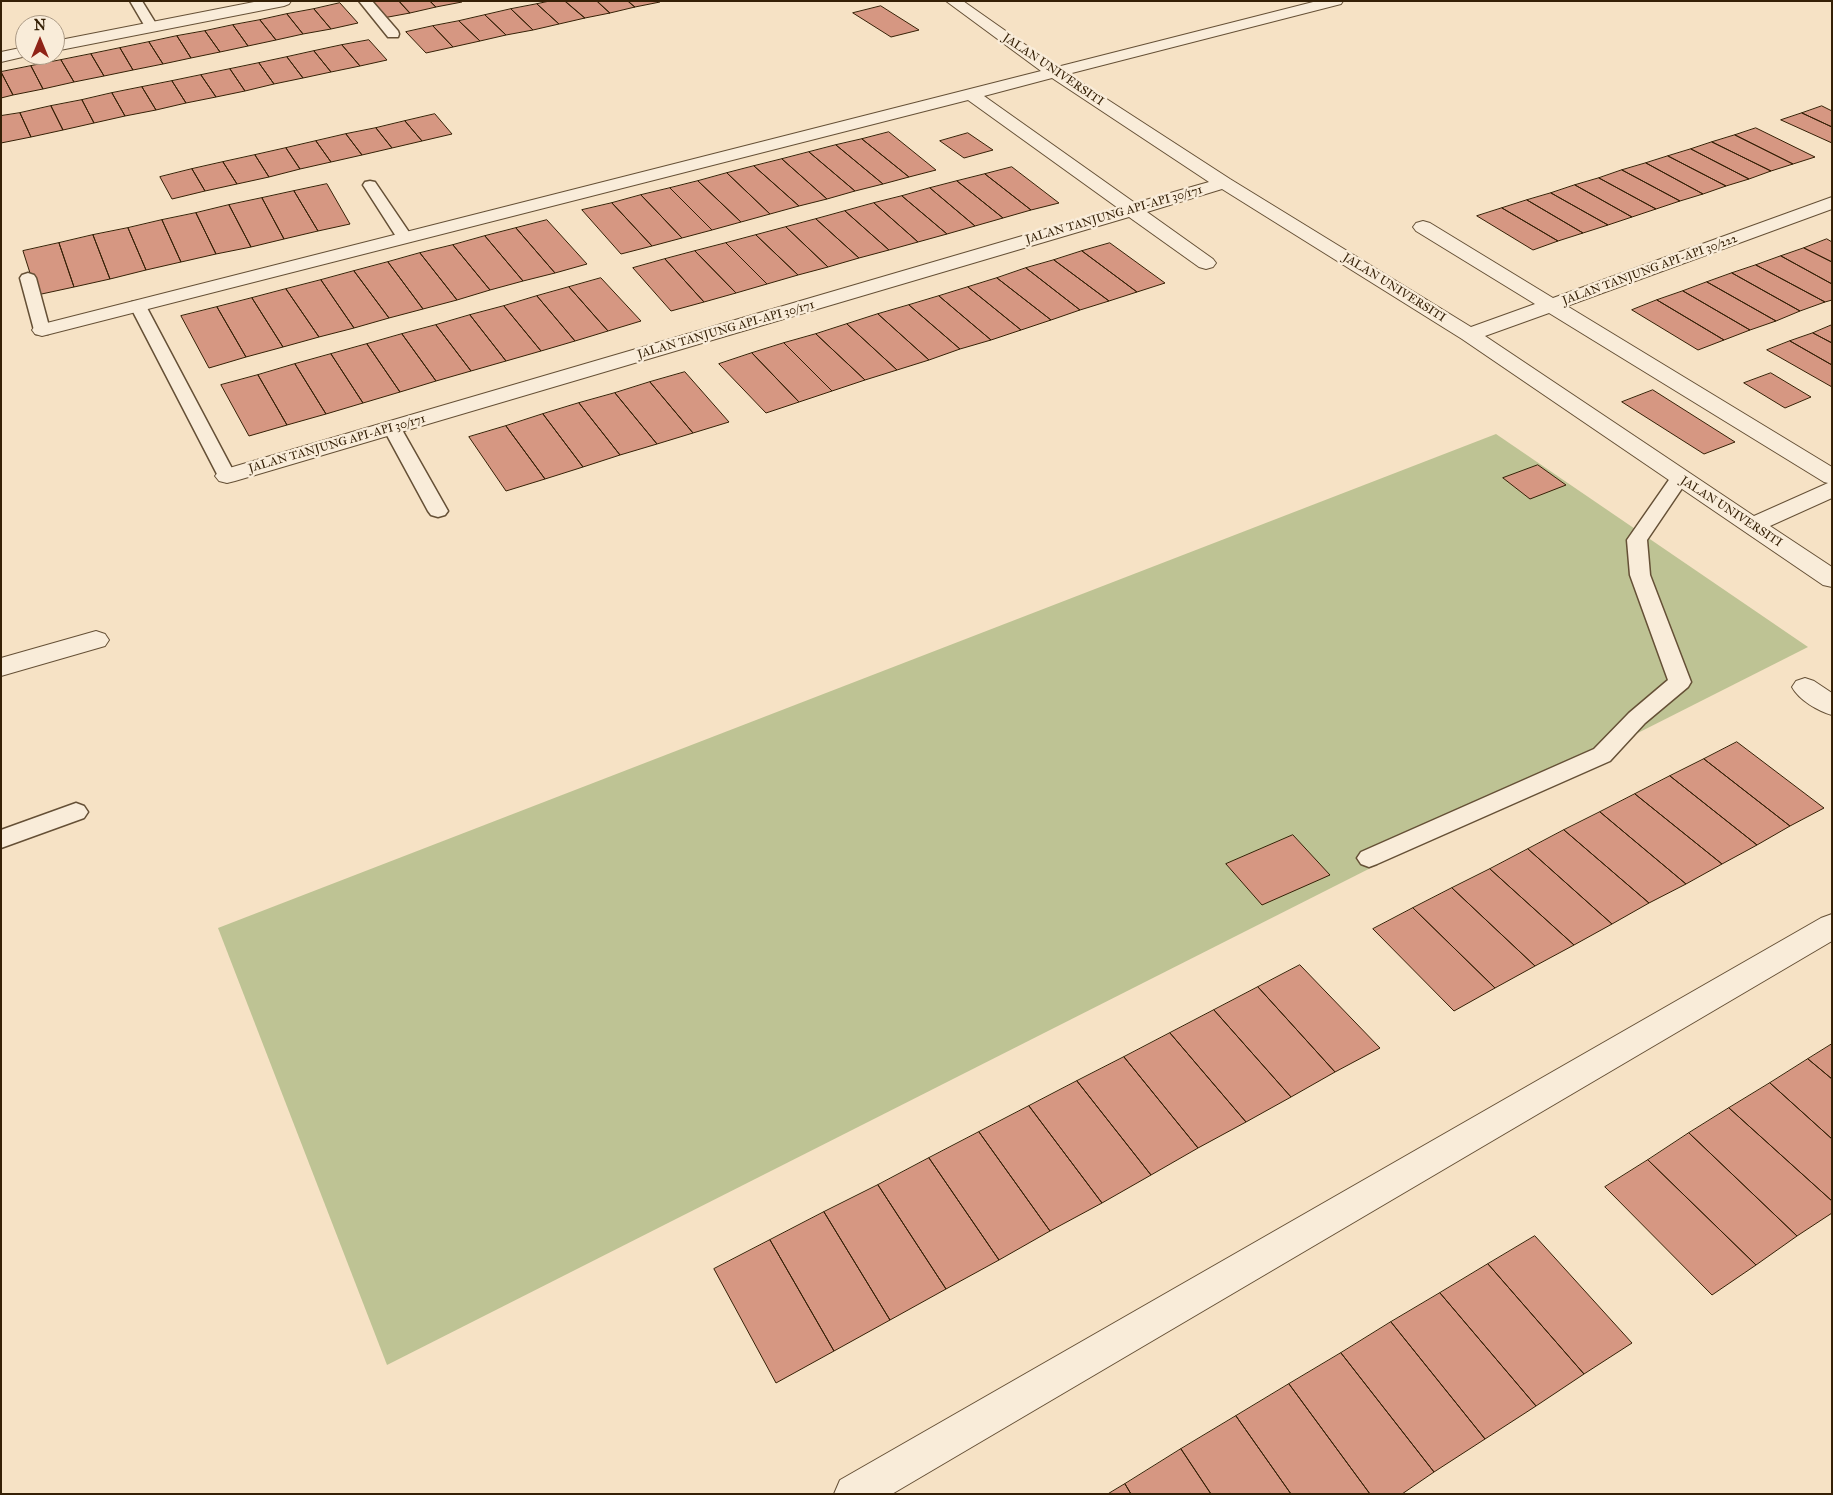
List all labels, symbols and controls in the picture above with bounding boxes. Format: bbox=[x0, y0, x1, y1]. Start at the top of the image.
north arrow bbox=[15, 15, 65, 65]
text: N bbox=[34, 17, 46, 34]
street label: JALAN UNIVERSITI bbox=[1000, 31, 1106, 109]
street label: JALAN TANJUNG API-API 30/171 bbox=[1024, 183, 1204, 247]
street label: JALAN TANJUNG API-API 30/222 bbox=[1560, 232, 1740, 308]
street label: JALAN UNIVERSITI bbox=[1340, 250, 1448, 326]
street label: JALAN TANJUNG API-API 30/171 bbox=[636, 298, 816, 362]
street label: JALAN TANJUNG API-API 30/171 bbox=[247, 412, 427, 476]
street label: JALAN UNIVERSITI bbox=[1677, 474, 1785, 550]

